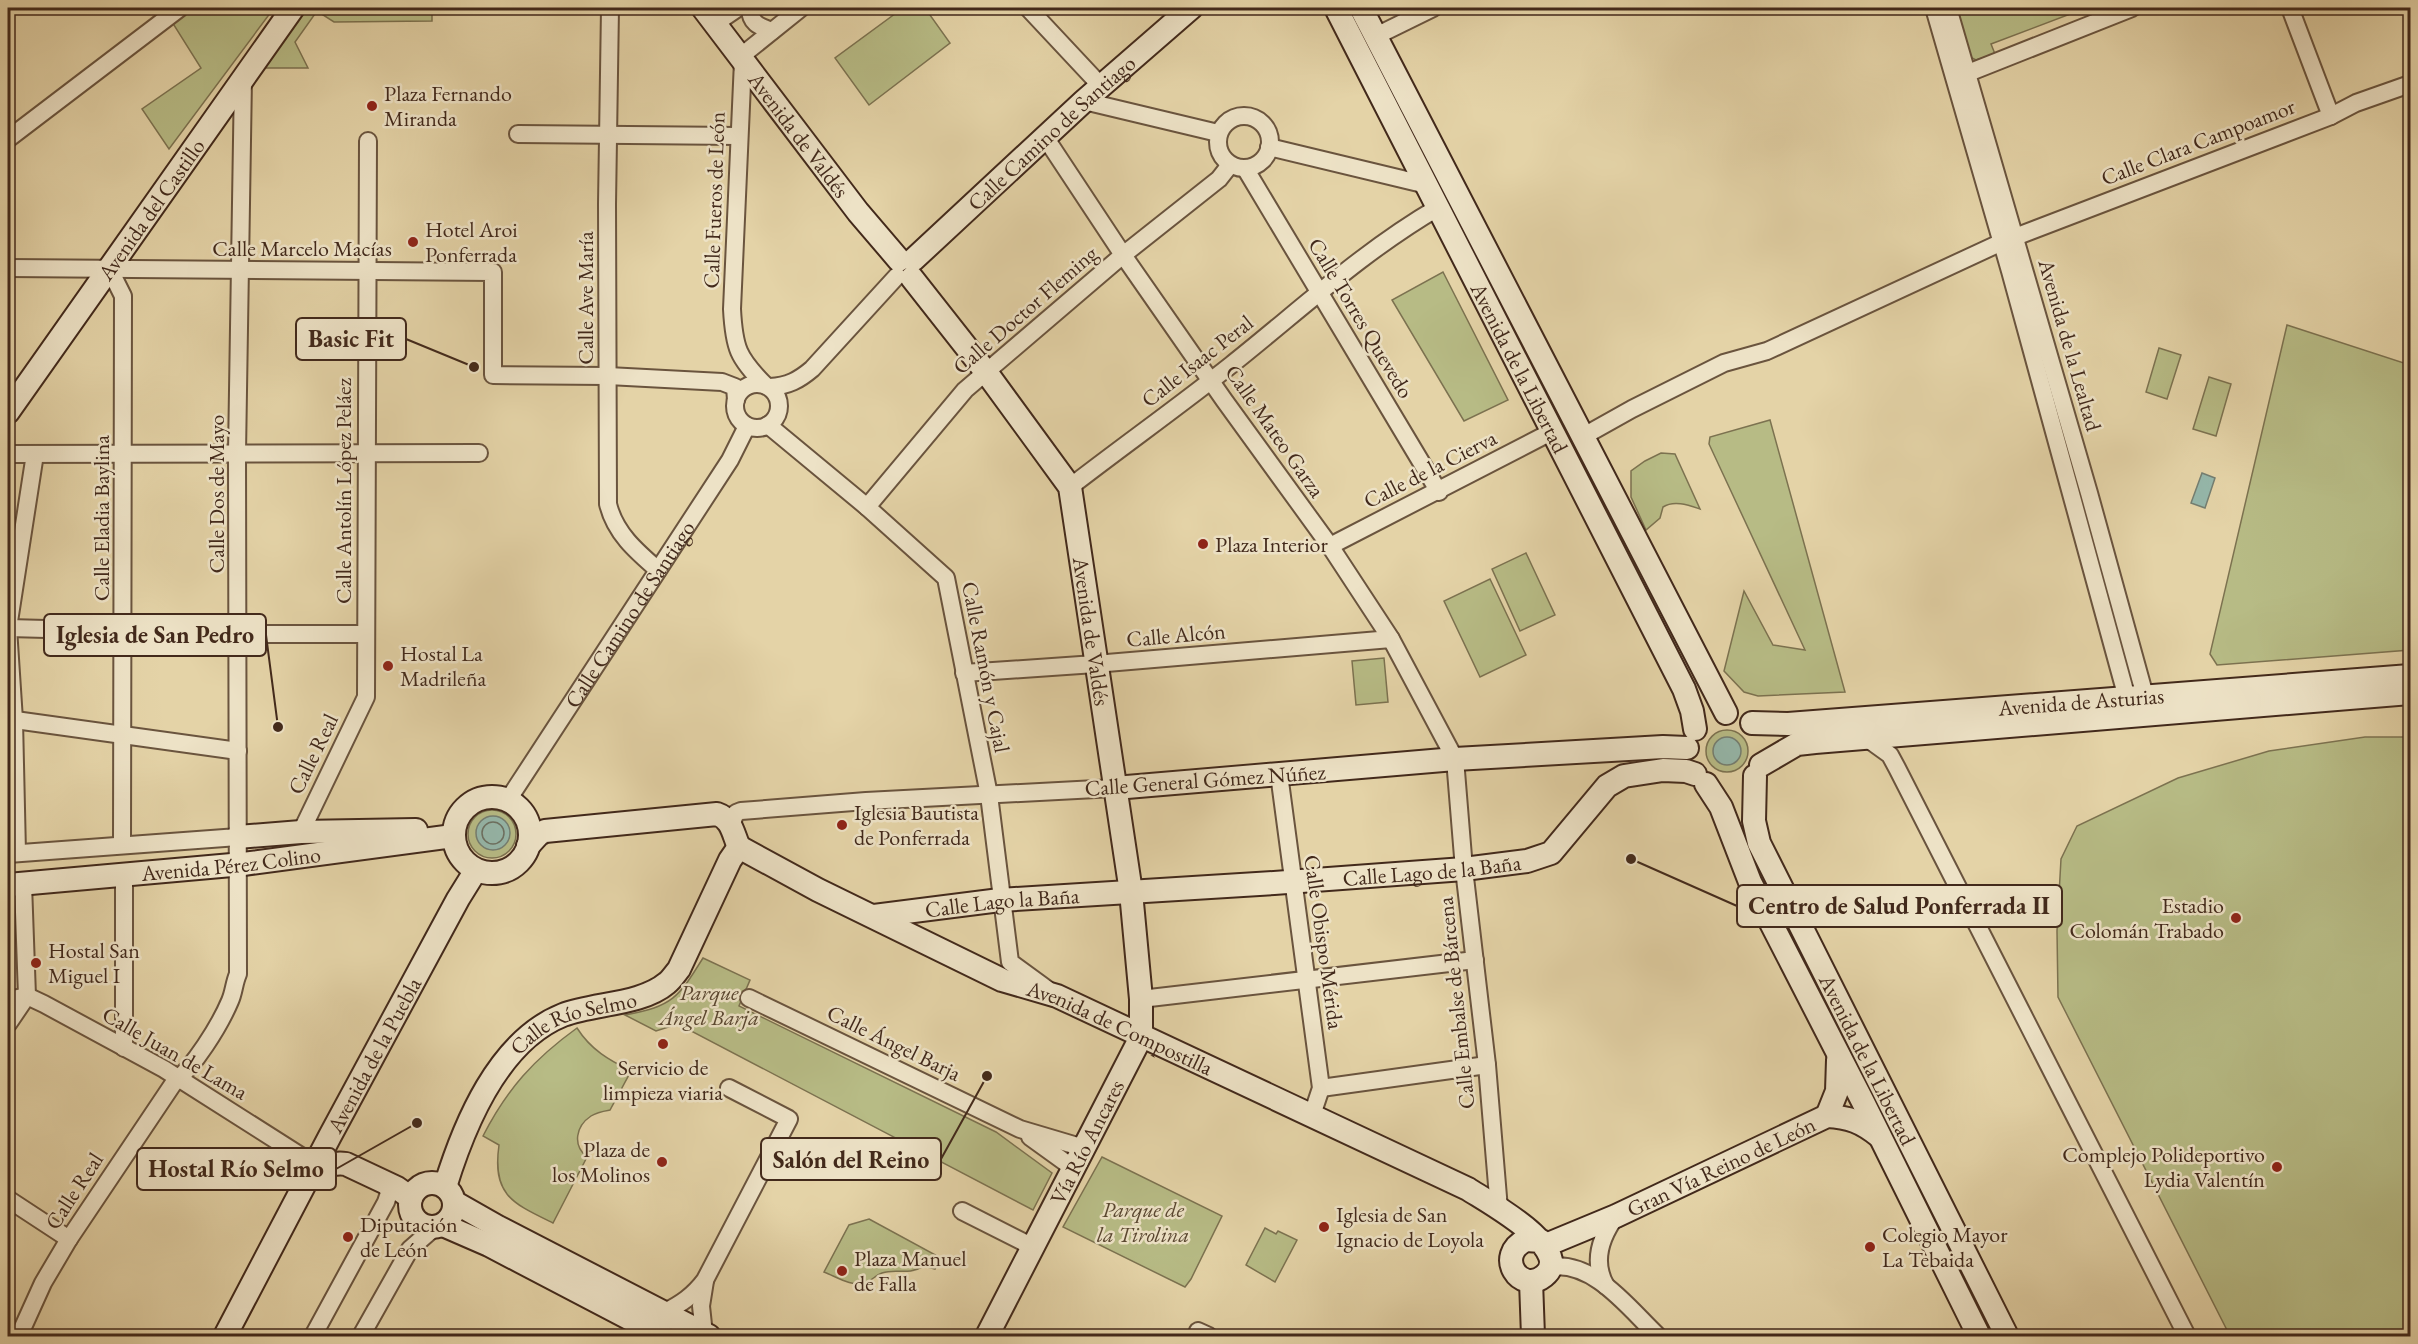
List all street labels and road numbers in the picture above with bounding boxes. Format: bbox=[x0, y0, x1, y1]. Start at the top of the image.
street label: Calle Camino de Santiago bbox=[961, 48, 1142, 217]
street label: Avenida de Valdés bbox=[742, 65, 856, 203]
street label: Calle Clara Campoamor bbox=[2097, 91, 2300, 192]
street label: Calle Fueros de León bbox=[696, 111, 732, 289]
street label: Avenida del Castillo bbox=[90, 132, 211, 287]
street label: Calle Ave María bbox=[571, 231, 600, 365]
street label: Calle Torres Quevedo bbox=[1302, 232, 1420, 404]
street label: Calle Marcelo Macías bbox=[212, 234, 392, 263]
street label: Calle Doctor Fleming bbox=[947, 239, 1104, 381]
street label: Avenida de la Lealtad bbox=[2031, 255, 2109, 435]
street label: Avenida de la Libertad bbox=[1464, 277, 1576, 459]
street label: Calle Isaac Peral bbox=[1135, 308, 1259, 414]
street label: Calle Mateo Garza bbox=[1218, 359, 1332, 503]
street label: Calle Antolín López Peláez bbox=[329, 377, 358, 604]
street label: Calle Dos de Mayo bbox=[202, 414, 231, 573]
street label: Calle de la Cierva bbox=[1359, 423, 1502, 515]
street label: Calle Eladia Baylina bbox=[87, 435, 116, 601]
street label: Calle Camino de Santiago bbox=[558, 515, 701, 713]
street label: Avenida de Valdés bbox=[1066, 554, 1117, 708]
street label: Calle Ramón y Cajal bbox=[955, 579, 1017, 755]
street label: Calle Alcón bbox=[1125, 616, 1227, 654]
street label: Avenida de Asturias bbox=[1996, 681, 2165, 722]
street label: Calle Real bbox=[281, 709, 345, 799]
street label: Calle General Gómez Núñez bbox=[1084, 757, 1327, 803]
street label: Avenida Pérez Colino bbox=[139, 839, 323, 888]
street label: Calle Lago de la Baña bbox=[1342, 847, 1523, 892]
street label: Calle Obispo Mérida bbox=[1297, 853, 1351, 1031]
street label: Calle Lago la Baña bbox=[923, 881, 1080, 924]
street label: Calle Embalse de Bárcena bbox=[1430, 895, 1482, 1111]
street label: Avenida de la Libertad bbox=[1812, 968, 1923, 1151]
street label: Avenida de la Puebla bbox=[319, 972, 428, 1139]
street label: Avenida de Compostilla bbox=[1022, 973, 1218, 1082]
street label: Calle Río Selmo bbox=[503, 984, 640, 1061]
street label: Calle Ángel Barja bbox=[822, 998, 966, 1088]
street label: Calle Juan de Lama bbox=[97, 1000, 253, 1107]
street label: Vía Río Ancares bbox=[1043, 1075, 1131, 1209]
street label: Gran Vía Reino de León bbox=[1622, 1109, 1820, 1223]
street label: Calle Real bbox=[38, 1147, 110, 1235]

